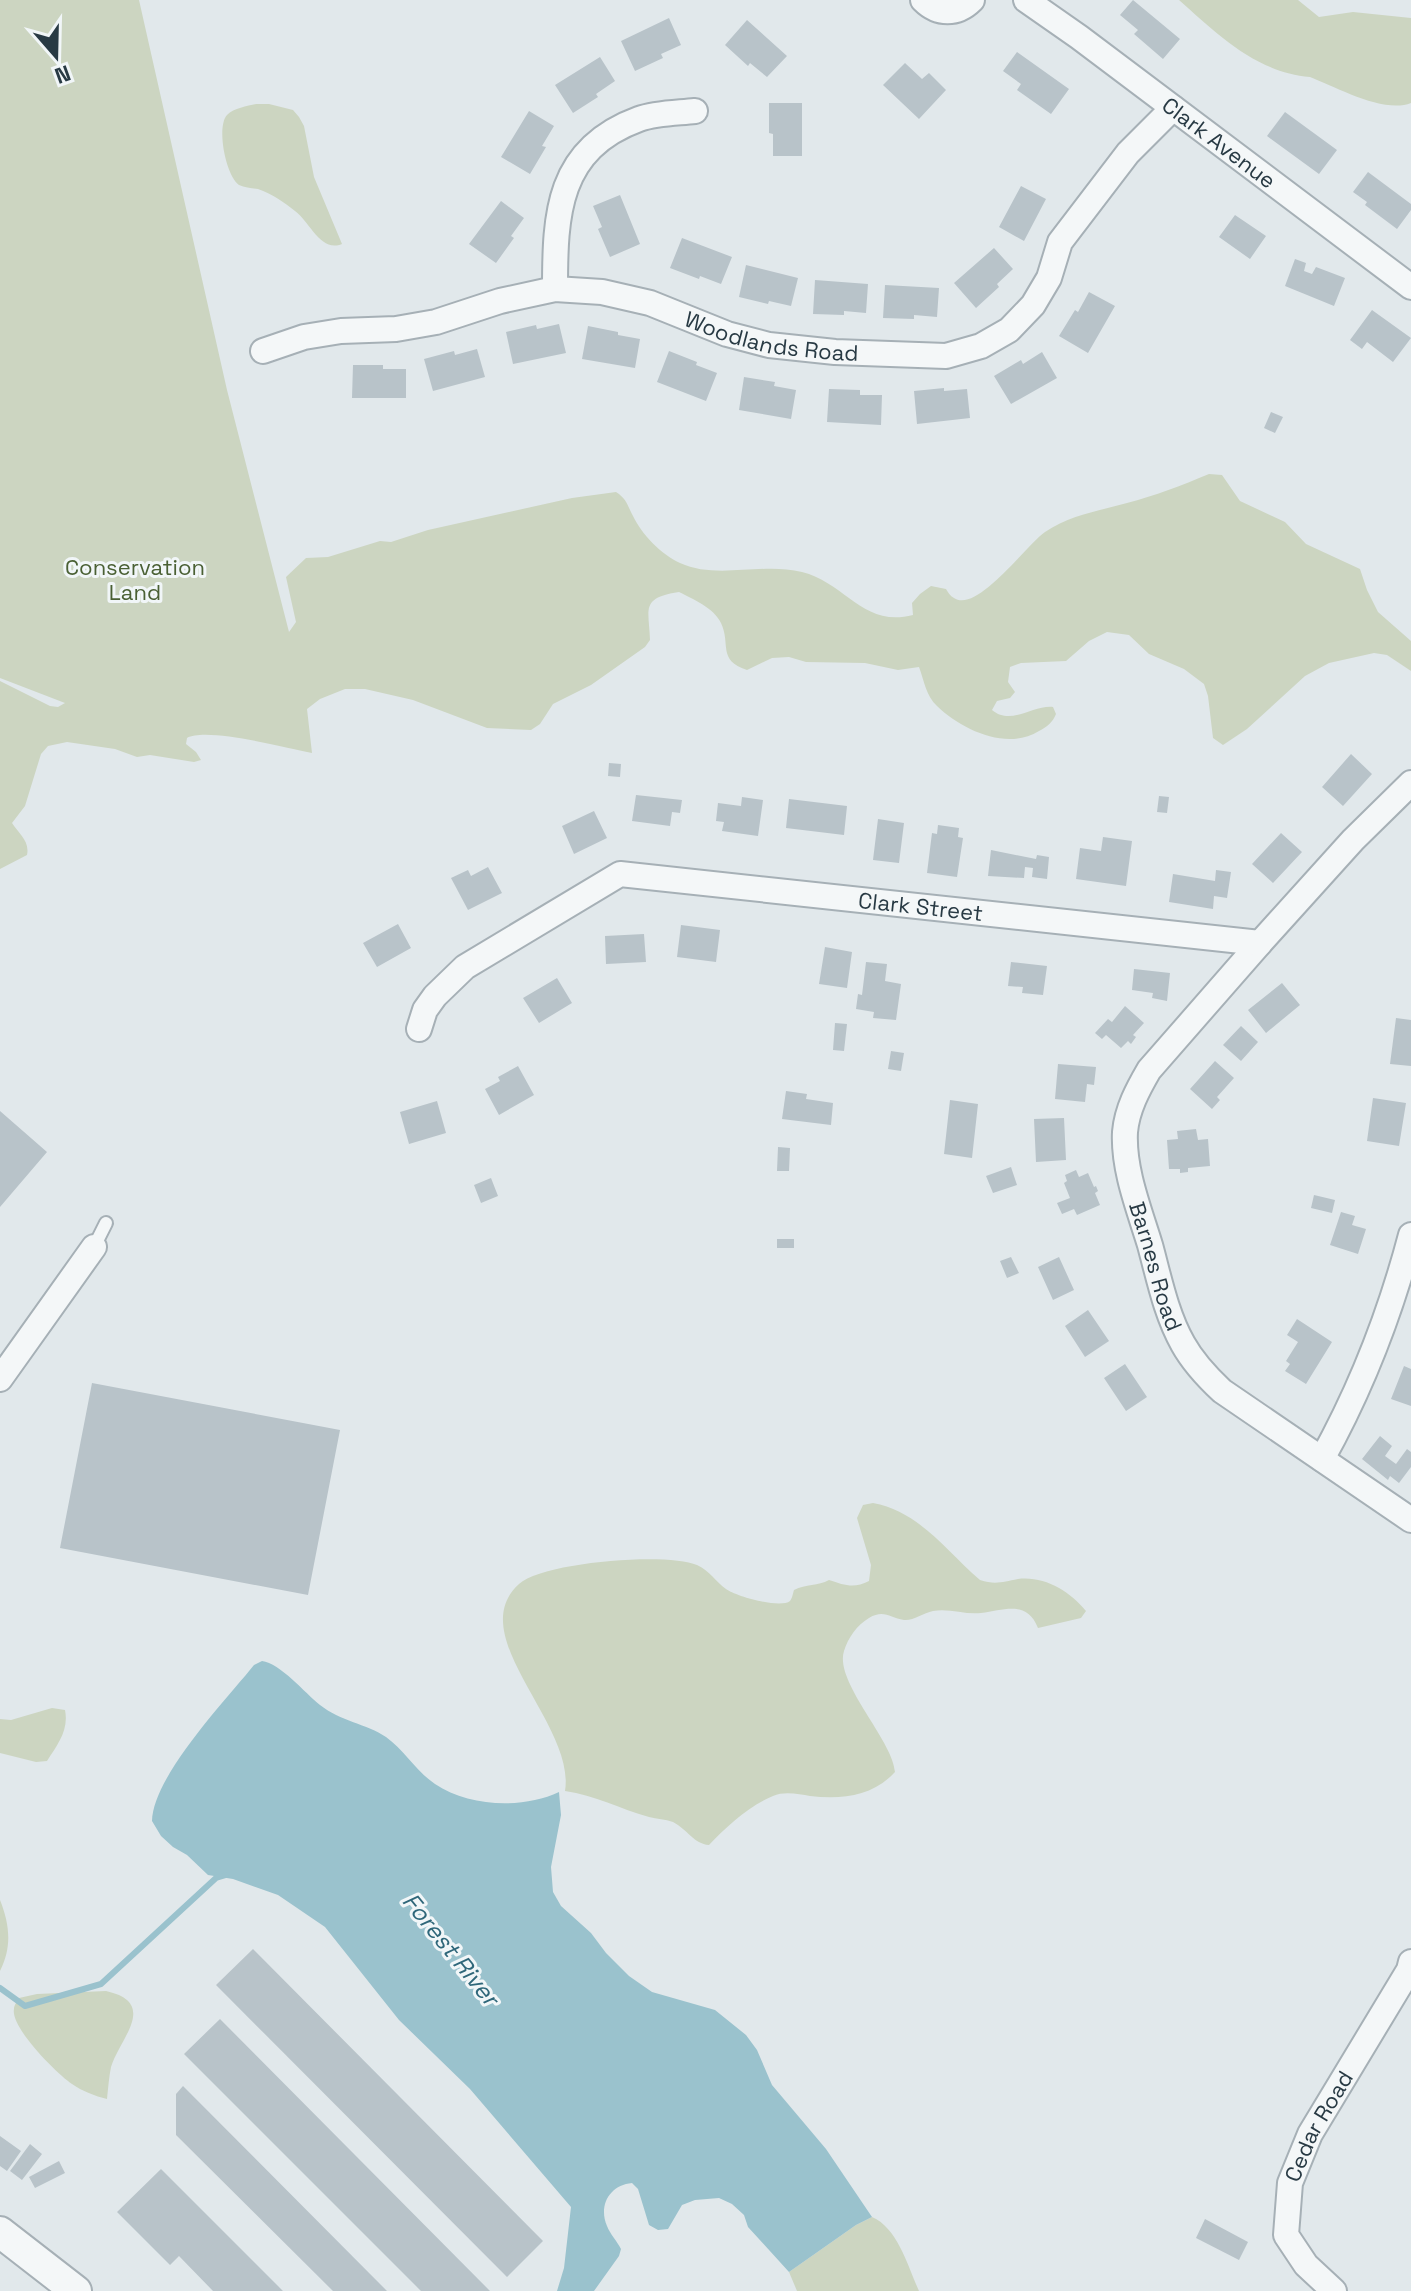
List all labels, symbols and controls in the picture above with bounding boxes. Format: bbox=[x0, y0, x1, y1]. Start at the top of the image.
north arrow bbox=[16, 16, 96, 96]
text: N bbox=[51, 59, 75, 90]
street label: Clark Avenue bbox=[1157, 91, 1282, 194]
street label: Woodlands Road bbox=[681, 305, 859, 367]
park label: Conservation Land bbox=[65, 553, 205, 606]
street label: Clark Street bbox=[857, 886, 984, 927]
street label: Barnes Road bbox=[1123, 1198, 1189, 1335]
water label: Forest River bbox=[396, 1886, 508, 2014]
street label: Cedar Road bbox=[1278, 2065, 1359, 2186]

